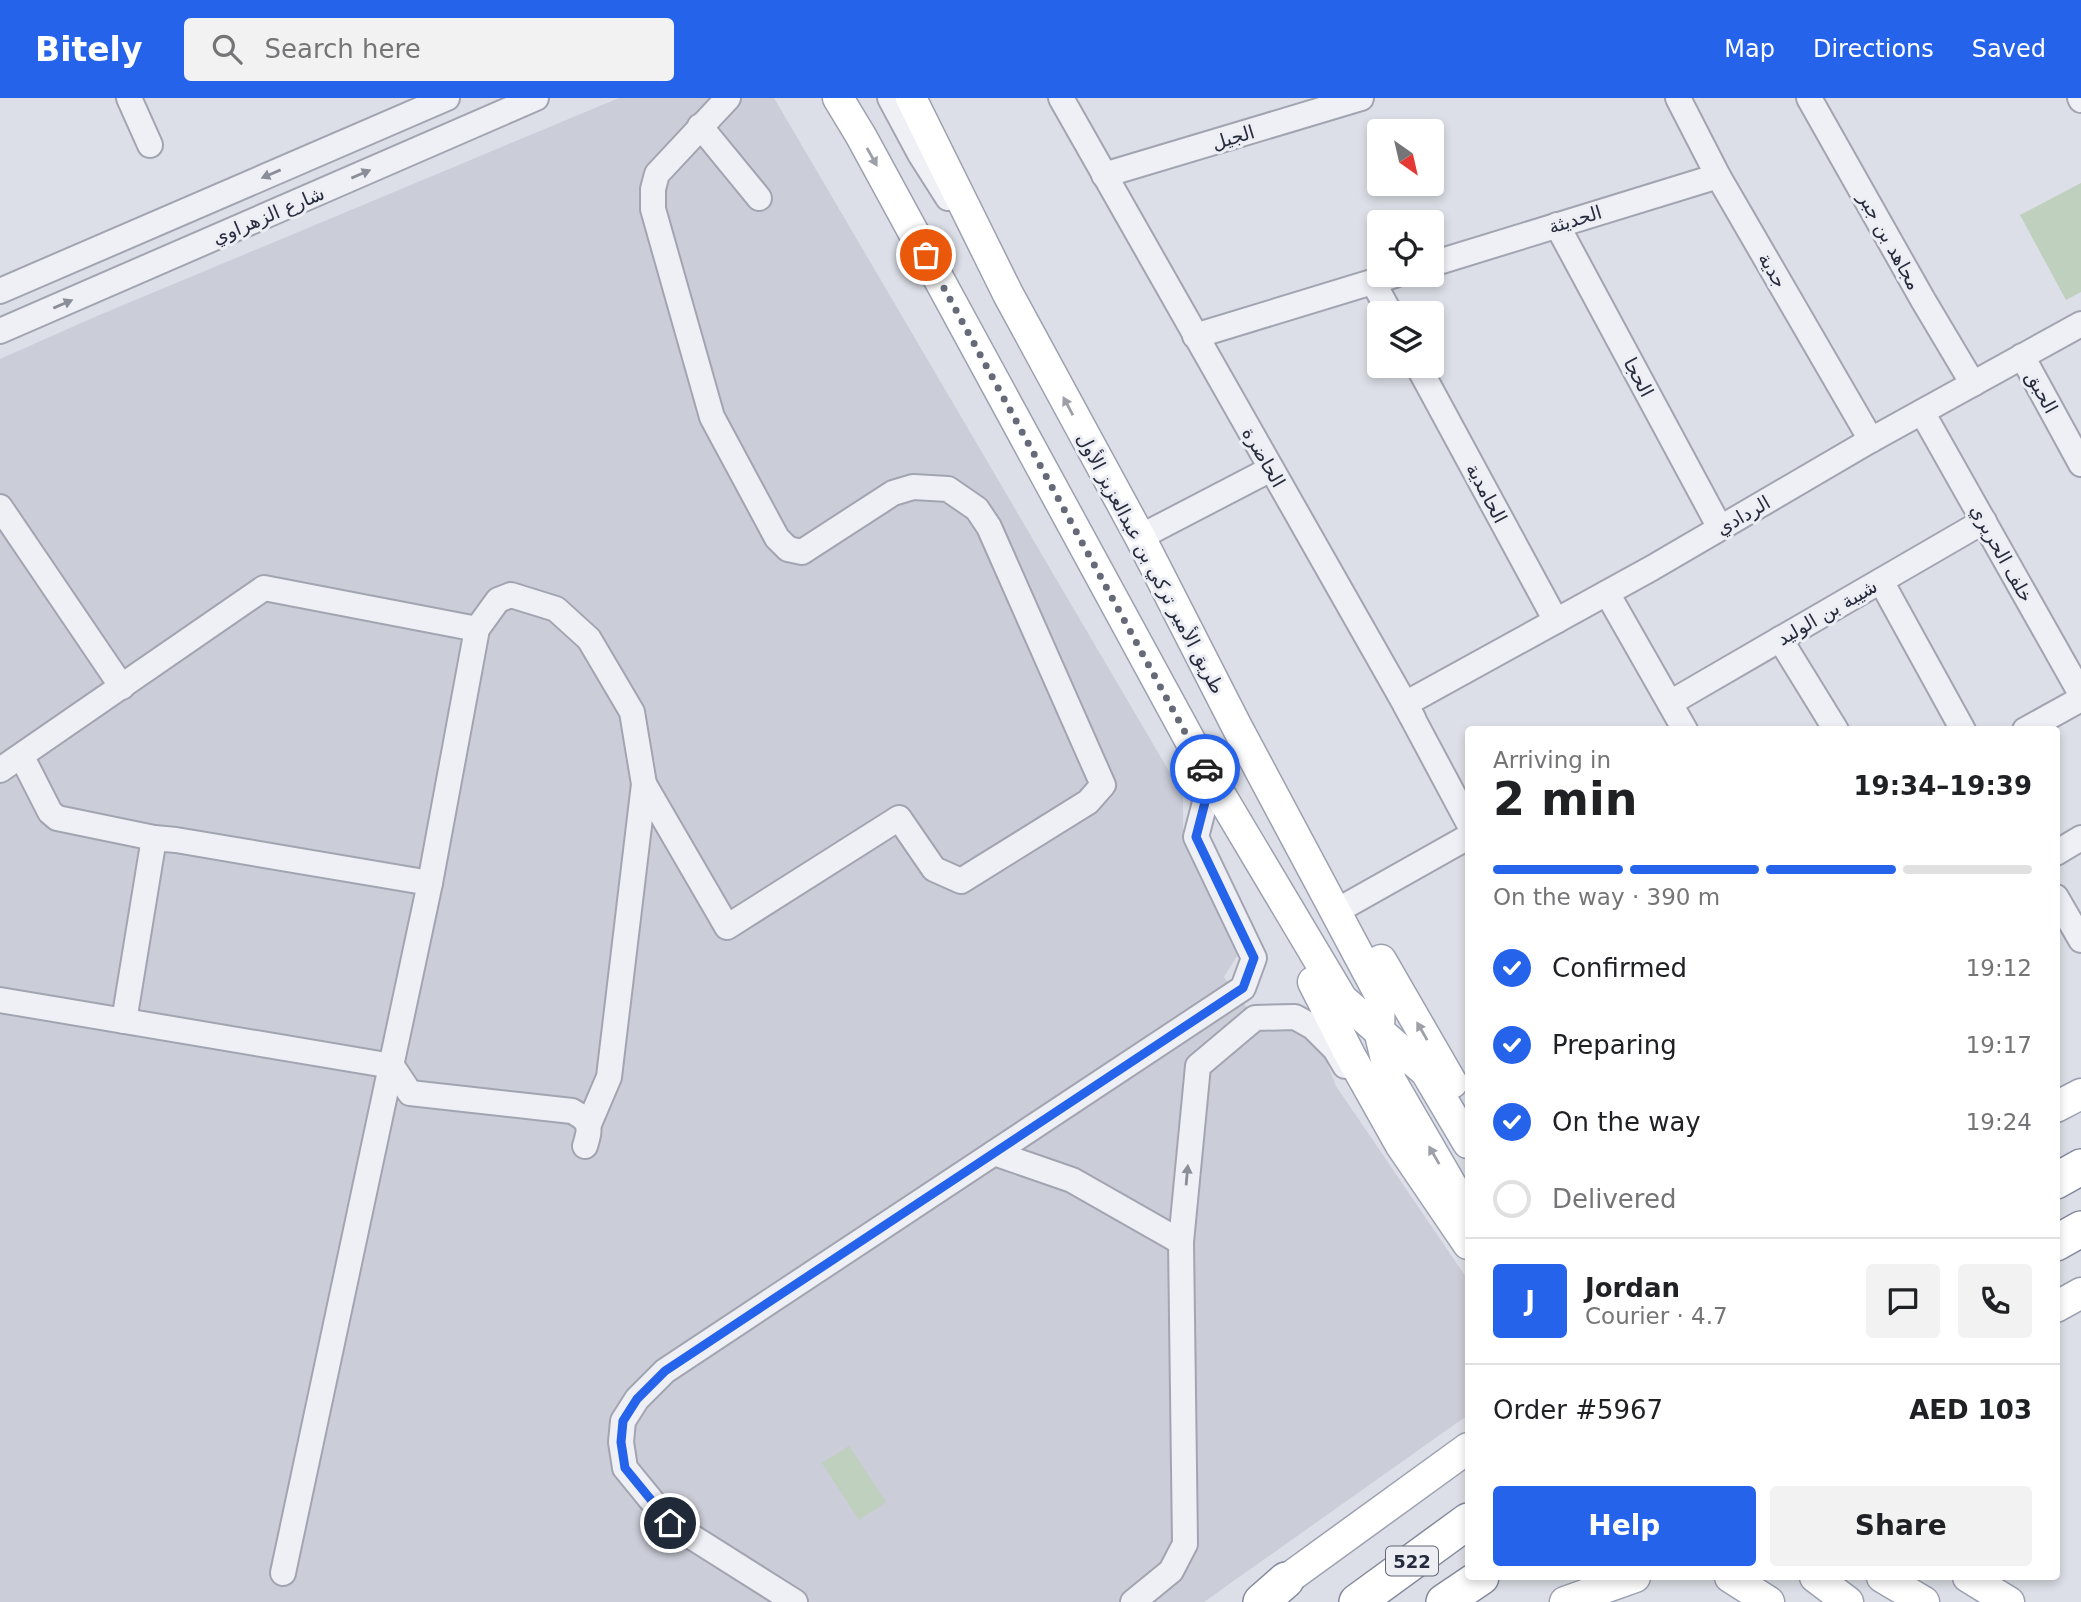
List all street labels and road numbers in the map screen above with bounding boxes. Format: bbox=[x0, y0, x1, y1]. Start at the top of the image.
street label: الجيل bbox=[1209, 120, 1257, 154]
street label: شارع الزهراوي bbox=[209, 182, 328, 249]
street label: مجاهد بن جبر bbox=[1853, 188, 1926, 294]
street label: الحديثة bbox=[1546, 201, 1604, 237]
street label: جدية bbox=[1754, 248, 1792, 292]
street label: الحجا bbox=[1620, 354, 1658, 400]
street label: الحبق bbox=[2021, 367, 2063, 417]
street label: الحاضرة bbox=[1237, 423, 1290, 491]
street label: طريق الأمير تركي بن عبدالعزيز الأول bbox=[1072, 429, 1229, 698]
street label: الحامدية bbox=[1462, 459, 1512, 527]
street label: الردادي bbox=[1712, 491, 1774, 540]
street label: خلف الحريري bbox=[1965, 500, 2038, 606]
street label: شيبة بن الوليد bbox=[1773, 575, 1881, 650]
road number: 522 bbox=[1386, 1546, 1438, 1576]

